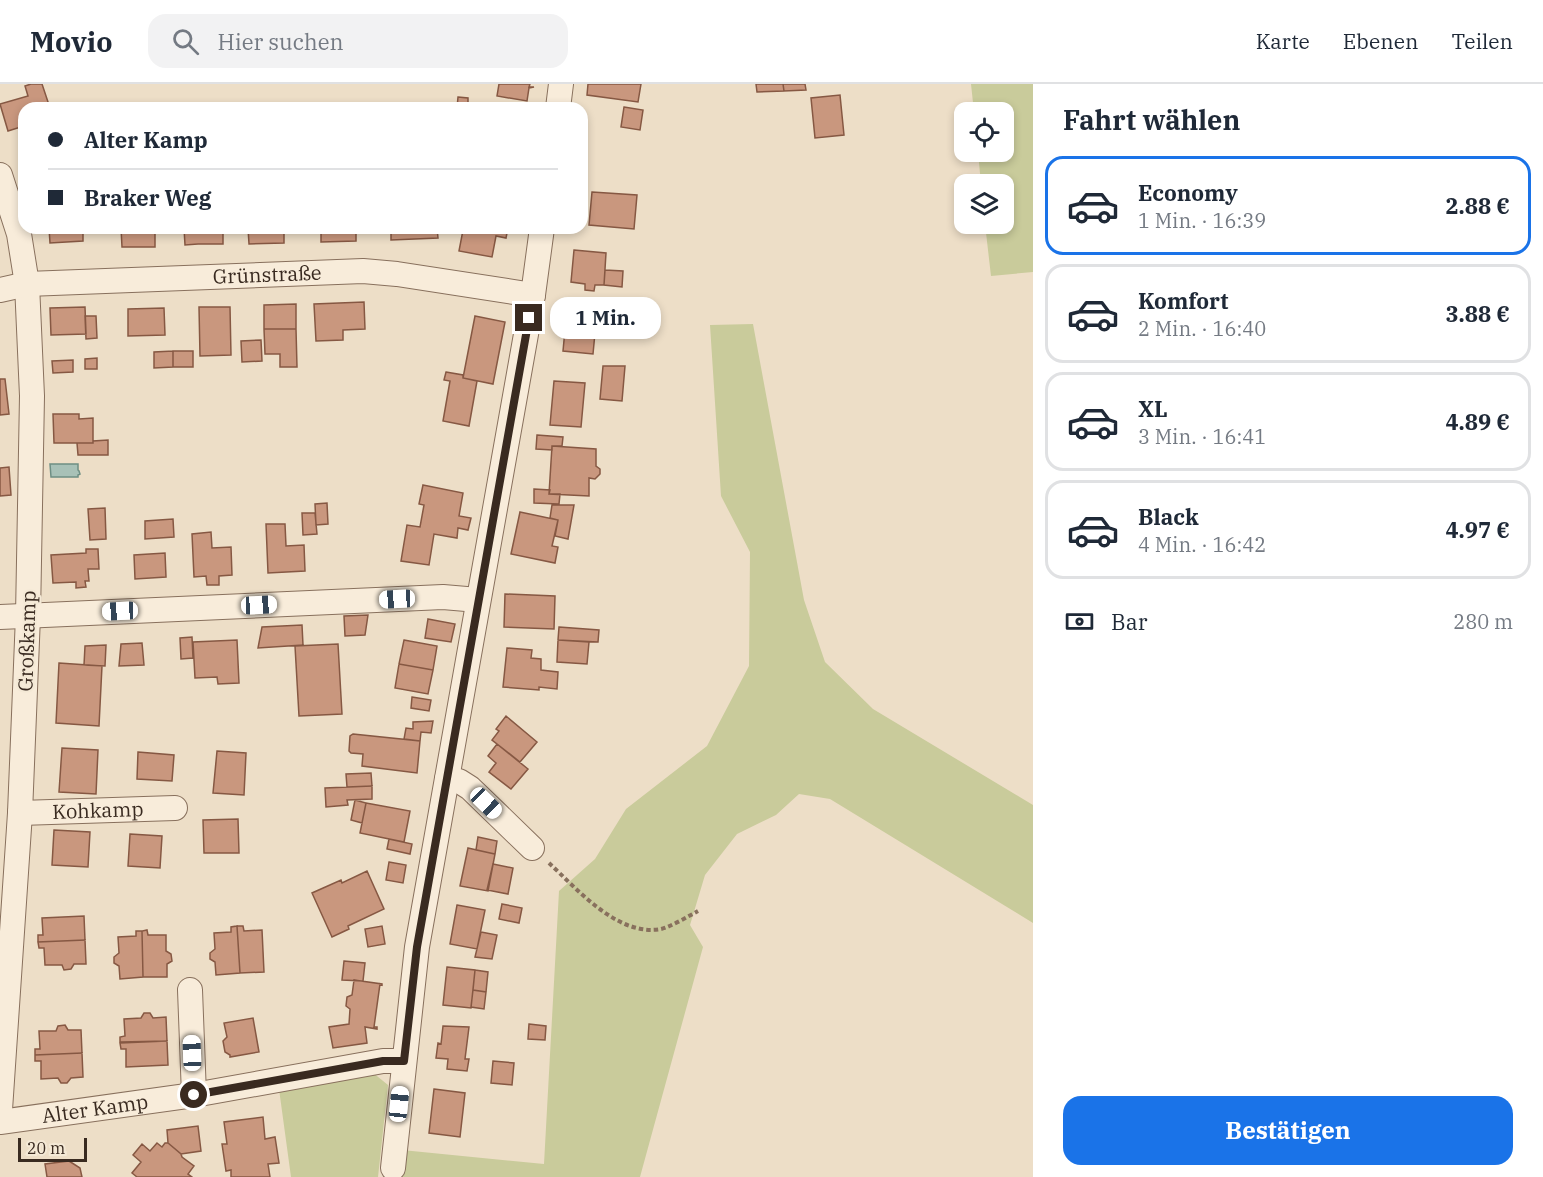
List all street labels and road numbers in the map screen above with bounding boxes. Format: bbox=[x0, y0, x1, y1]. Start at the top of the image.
street label: Grünstraße bbox=[212, 259, 322, 290]
street label: Großkamp bbox=[11, 590, 42, 692]
street label: Kohkamp bbox=[52, 795, 144, 825]
street label: Alter Kamp bbox=[40, 1088, 150, 1129]

